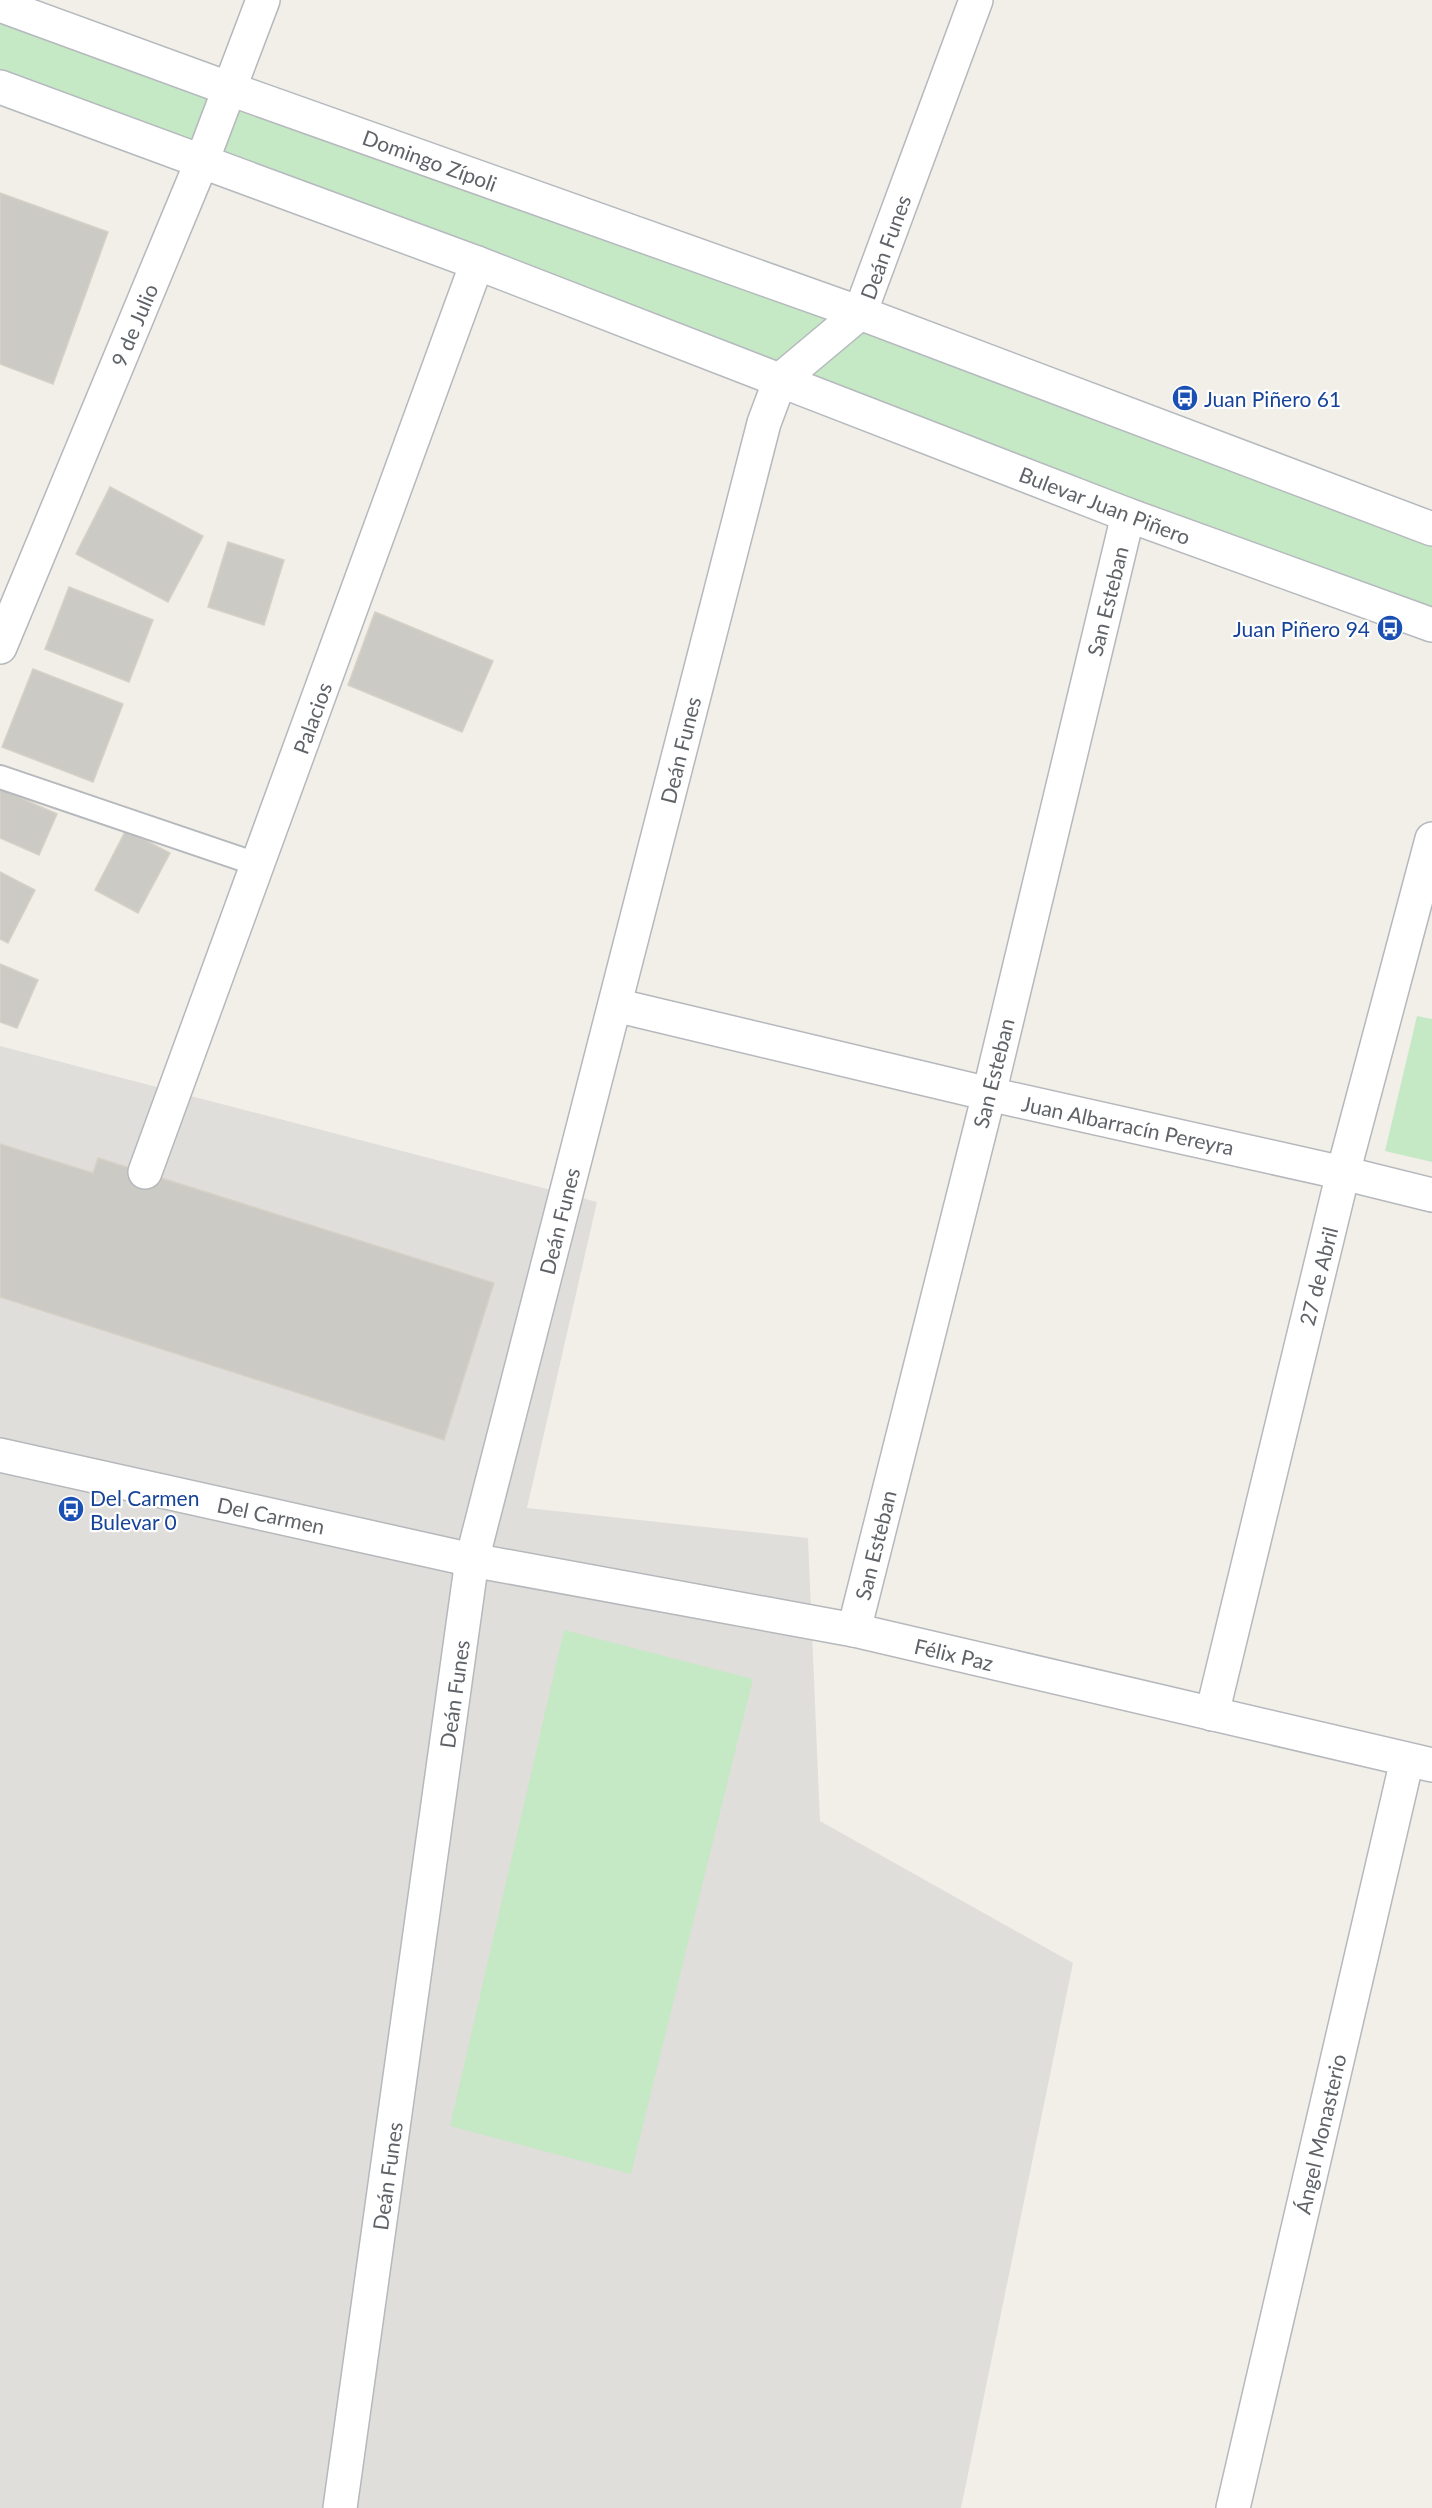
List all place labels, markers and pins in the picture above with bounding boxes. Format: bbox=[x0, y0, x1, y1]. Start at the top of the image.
bus stop icon: Juan Piñero 61 bbox=[1170, 383, 1200, 413]
place label: Juan Piñero 61 bbox=[1204, 386, 1341, 411]
bus stop icon: Juan Piñero 94 bbox=[1375, 613, 1405, 643]
place label: Juan Piñero 94 bbox=[1233, 616, 1370, 641]
place label: Del Carmen Bulevar 0 bbox=[90, 1485, 199, 1534]
bus stop icon: Del Carmen Bulevar 0 bbox=[56, 1494, 86, 1524]

